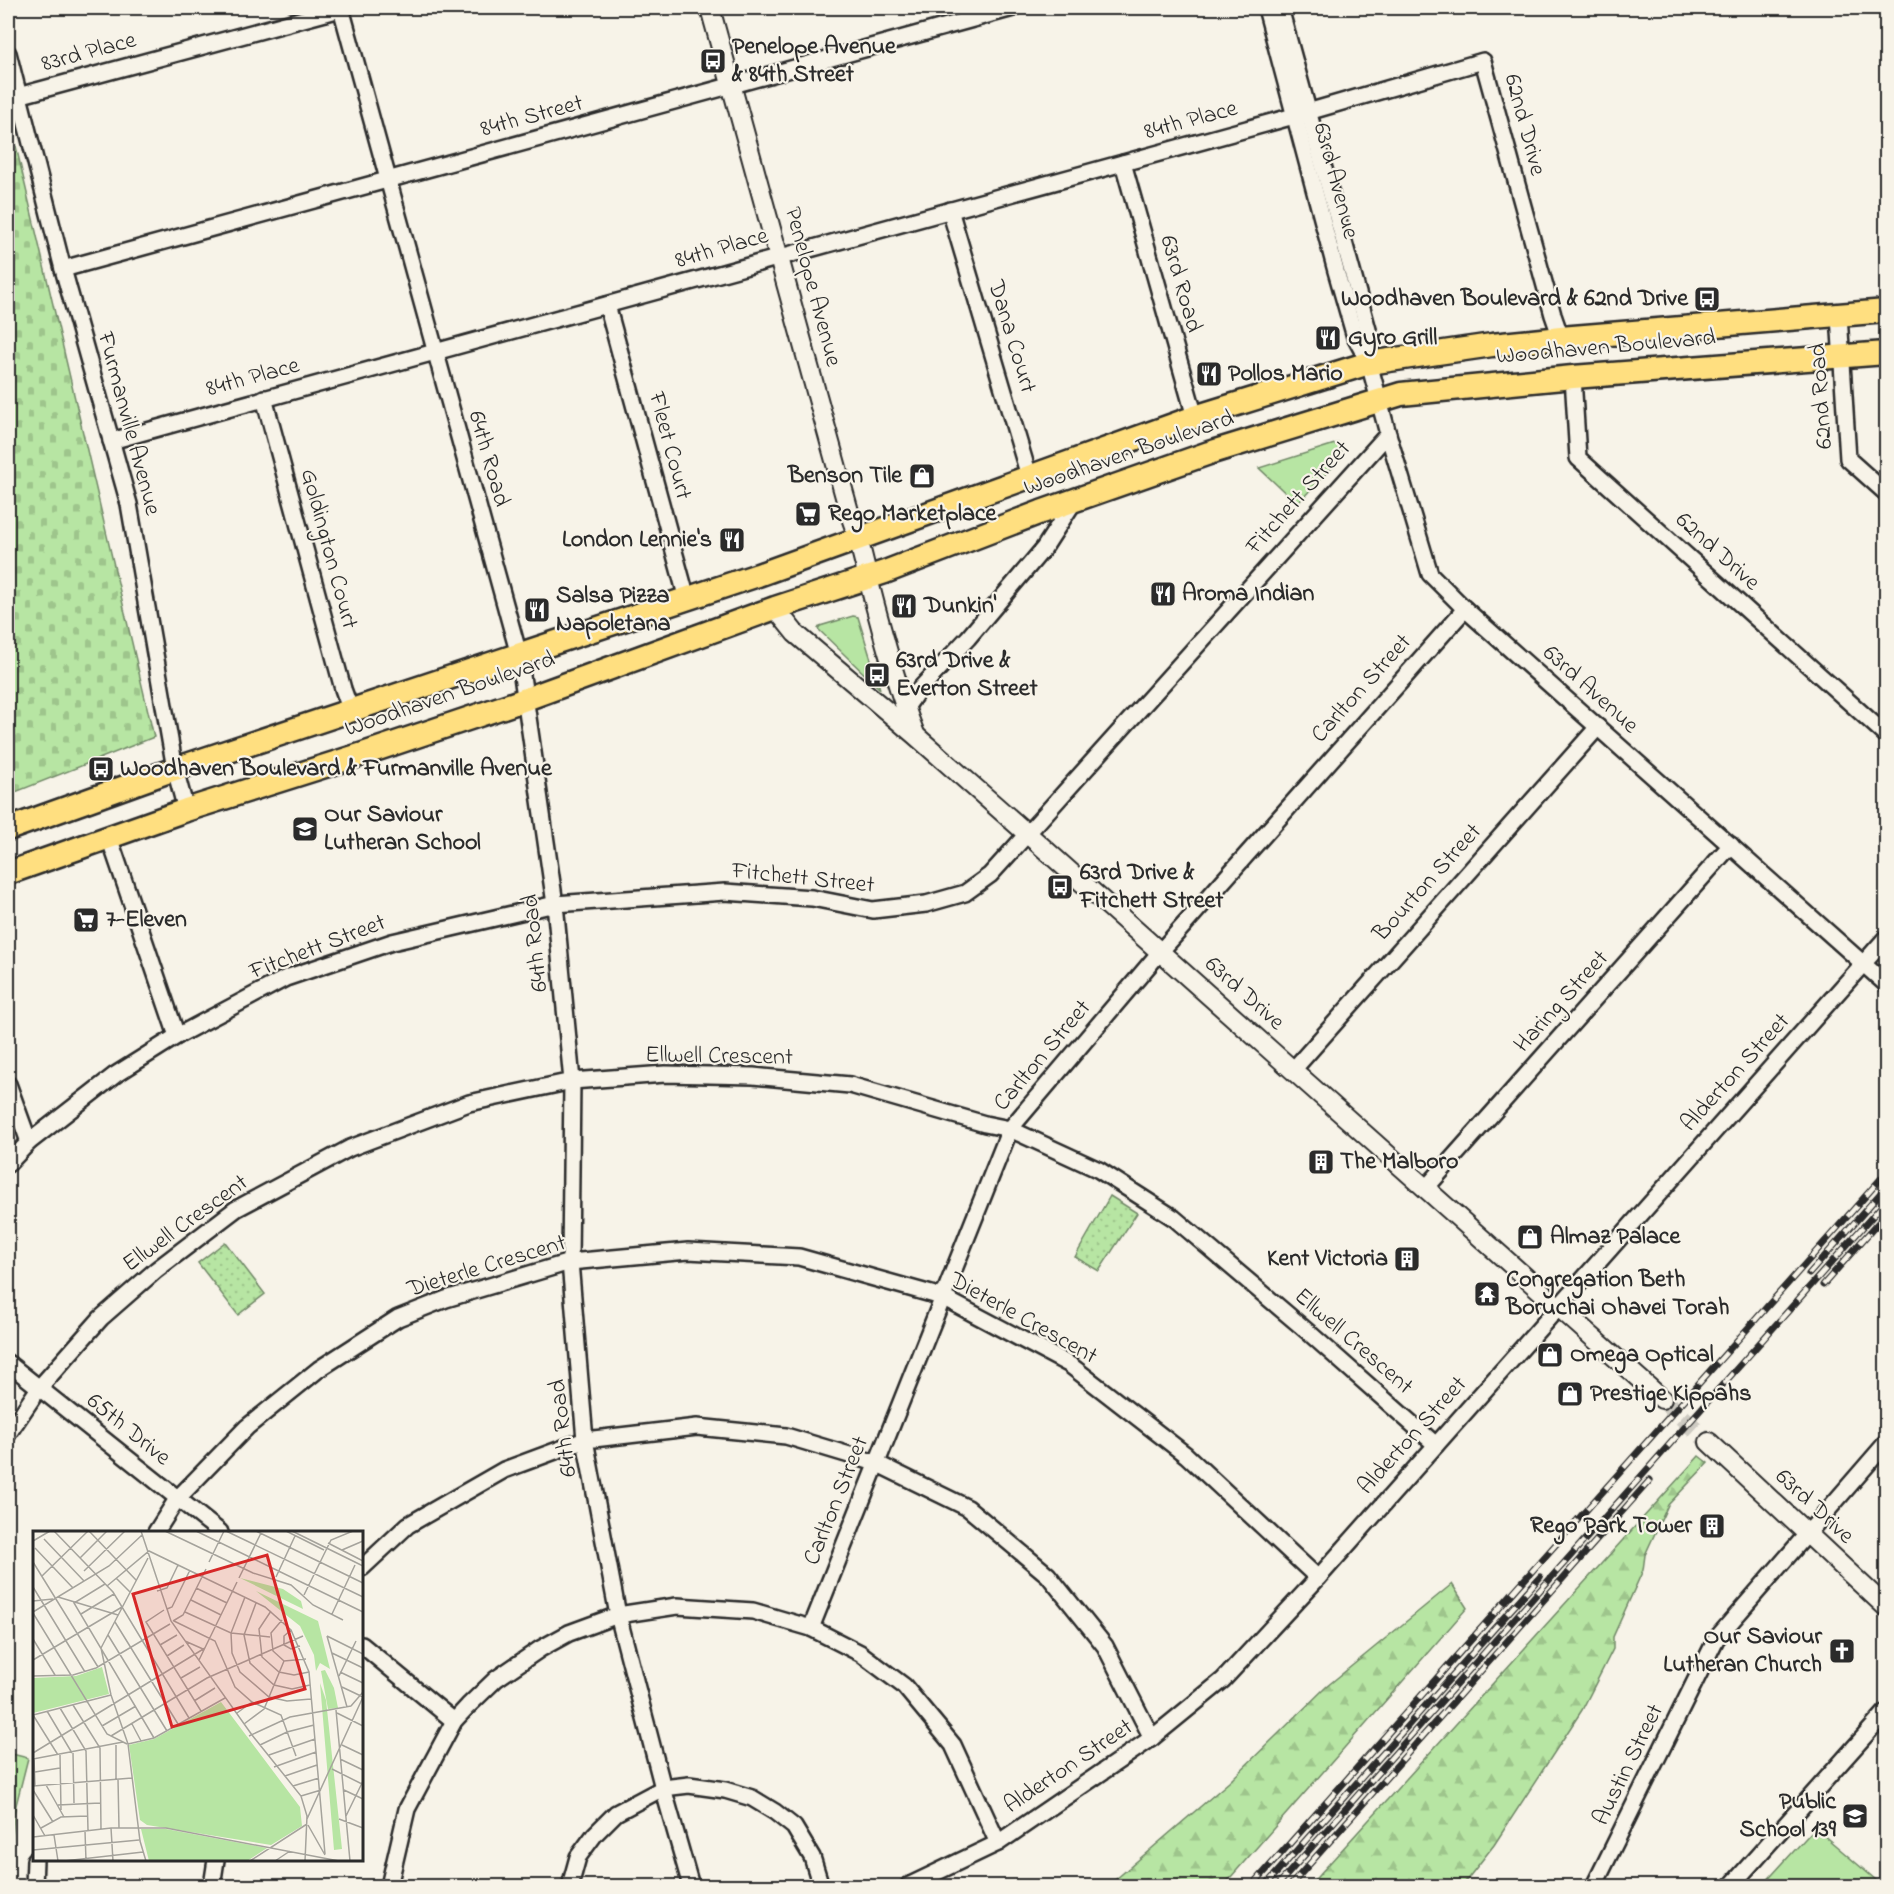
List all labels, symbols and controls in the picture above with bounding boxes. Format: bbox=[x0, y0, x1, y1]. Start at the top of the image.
street label: 83rd Place bbox=[38, 24, 140, 82]
place label: Penelope Avenue & 84th Street bbox=[731, 30, 897, 93]
bus stop icon: Penelope Avenue & 84th Street bbox=[698, 46, 728, 76]
street label: 62nd Drive bbox=[1494, 70, 1554, 180]
street label: 84th Street bbox=[477, 87, 587, 147]
street label: 84th Place bbox=[1140, 92, 1242, 150]
street label: 63rd Avenue bbox=[1303, 119, 1367, 243]
street label: Penelope Avenue bbox=[774, 203, 850, 371]
street label: 84th Place bbox=[671, 219, 773, 279]
street label: 63rd Road bbox=[1149, 231, 1211, 337]
street label: Dana Court bbox=[977, 275, 1045, 398]
place label: Woodhaven Boulevard & 62nd Drive bbox=[1341, 282, 1689, 317]
bus stop icon: Woodhaven Boulevard & 62nd Drive bbox=[1692, 284, 1722, 314]
place label: Gyro Grill bbox=[1348, 321, 1437, 357]
street label: Woodhaven Boulevard bbox=[1495, 321, 1718, 375]
restaurant icon: Gyro Grill bbox=[1313, 323, 1343, 353]
street label: Furmanville Avenue bbox=[86, 327, 169, 520]
street label: 62nd Road bbox=[1801, 341, 1843, 450]
street label: 84th Place bbox=[202, 349, 304, 407]
place label: Pollos Mario bbox=[1228, 357, 1343, 392]
restaurant icon: Pollos Mario bbox=[1194, 359, 1224, 389]
street label: Fleet Court bbox=[638, 387, 700, 504]
street label: Woodhaven Boulevard bbox=[1019, 401, 1239, 506]
street label: 64th Road bbox=[458, 407, 518, 511]
street label: Fitchett Street bbox=[1237, 433, 1360, 564]
place label: Benson Tile bbox=[787, 459, 903, 494]
shop icon: Benson Tile bbox=[907, 461, 937, 491]
street label: Goldington Court bbox=[290, 465, 366, 633]
place label: Rego Marketplace bbox=[828, 497, 998, 533]
supermarket icon: Rego Marketplace bbox=[793, 499, 823, 529]
street label: 62nd Drive bbox=[1667, 504, 1768, 600]
place label: London Lennie's bbox=[562, 523, 712, 558]
restaurant icon: London Lennie's bbox=[717, 525, 747, 555]
place label: Aroma Indian bbox=[1182, 577, 1315, 612]
place label: Salsa Pizza Napoletana bbox=[556, 579, 671, 642]
restaurant icon: Aroma Indian bbox=[1148, 579, 1178, 609]
place label: Dunkin' bbox=[923, 589, 997, 624]
restaurant icon: Dunkin' bbox=[889, 591, 919, 621]
restaurant icon: Salsa Pizza Napoletana bbox=[522, 595, 552, 625]
street label: Carlton Street bbox=[1303, 627, 1421, 751]
street label: 63rd Avenue bbox=[1534, 637, 1646, 743]
street label: Woodhaven Boulevard bbox=[340, 642, 560, 747]
place label: 63rd Drive & Everton Street bbox=[896, 644, 1039, 707]
bus stop icon: 63rd Drive & Everton Street bbox=[862, 660, 892, 690]
place label: Woodhaven Boulevard & Furmanville Avenue bbox=[120, 752, 553, 787]
bus stop icon: Woodhaven Boulevard & Furmanville Avenue bbox=[86, 754, 116, 784]
place label: Our Saviour Lutheran School bbox=[324, 798, 481, 861]
school or university icon: Our Saviour Lutheran School bbox=[290, 814, 320, 844]
street label: Bourton Street bbox=[1365, 816, 1491, 951]
street label: Fitchett Street bbox=[729, 854, 876, 904]
place label: 63rd Drive & Fitchett Street bbox=[1079, 856, 1224, 919]
bus stop icon: 63rd Drive & Fitchett Street bbox=[1045, 872, 1075, 902]
street label: 64th Road bbox=[513, 892, 559, 994]
place label: 7-Eleven bbox=[106, 903, 187, 938]
supermarket icon: 7-Eleven bbox=[71, 905, 101, 935]
street label: Fitchett Street bbox=[244, 906, 391, 990]
street label: Haring Street bbox=[1506, 943, 1618, 1061]
street label: 63rd Drive bbox=[1196, 948, 1292, 1040]
street label: Carlton Street bbox=[986, 992, 1100, 1120]
street label: Alderton Street bbox=[1673, 1006, 1799, 1140]
street label: Ellwell Crescent bbox=[645, 1038, 793, 1076]
place label: The Malboro bbox=[1340, 1145, 1459, 1180]
building icon: The Malboro bbox=[1306, 1147, 1336, 1177]
street label: Ellwell Crescent bbox=[116, 1166, 256, 1282]
place label: Almaz Palace bbox=[1550, 1220, 1682, 1255]
shop icon: Almaz Palace bbox=[1515, 1222, 1545, 1252]
street label: Dieterle Crescent bbox=[402, 1226, 571, 1308]
place label: Kent Victoria bbox=[1267, 1242, 1388, 1277]
building icon: Kent Victoria bbox=[1392, 1244, 1422, 1274]
street label: Dieterle Crescent bbox=[942, 1263, 1103, 1374]
place label: Congregation Beth Boruchai Ohavei Torah bbox=[1505, 1263, 1729, 1326]
temple icon: Congregation Beth Boruchai Ohavei Torah bbox=[1472, 1279, 1502, 1309]
street label: Ellwell Crescent bbox=[1286, 1280, 1420, 1404]
place label: Omega Optical bbox=[1570, 1338, 1714, 1374]
shop icon: Omega Optical bbox=[1535, 1340, 1565, 1370]
street label: Alderton Street bbox=[1350, 1369, 1476, 1503]
street label: 64th Road bbox=[541, 1377, 587, 1479]
place label: Prestige Kippahs bbox=[1590, 1377, 1751, 1413]
shop icon: Prestige Kippahs bbox=[1555, 1379, 1585, 1409]
street label: 65th Drive bbox=[78, 1385, 178, 1475]
street label: Carlton Street bbox=[795, 1431, 879, 1571]
street label: 63rd Drive bbox=[1766, 1461, 1862, 1553]
place label: Rego Park Tower bbox=[1530, 1509, 1693, 1545]
building icon: Rego Park Tower bbox=[1697, 1511, 1727, 1541]
inset map bbox=[33, 1531, 363, 1861]
place label: Our Saviour Lutheran Church bbox=[1663, 1620, 1823, 1683]
church icon: Our Saviour Lutheran Church bbox=[1827, 1636, 1857, 1666]
street label: Austin Street bbox=[1584, 1698, 1674, 1832]
street label: Alderton Street bbox=[997, 1711, 1141, 1823]
place label: Public School 139 bbox=[1739, 1785, 1837, 1848]
school or university icon: Public School 139 bbox=[1840, 1801, 1870, 1831]

